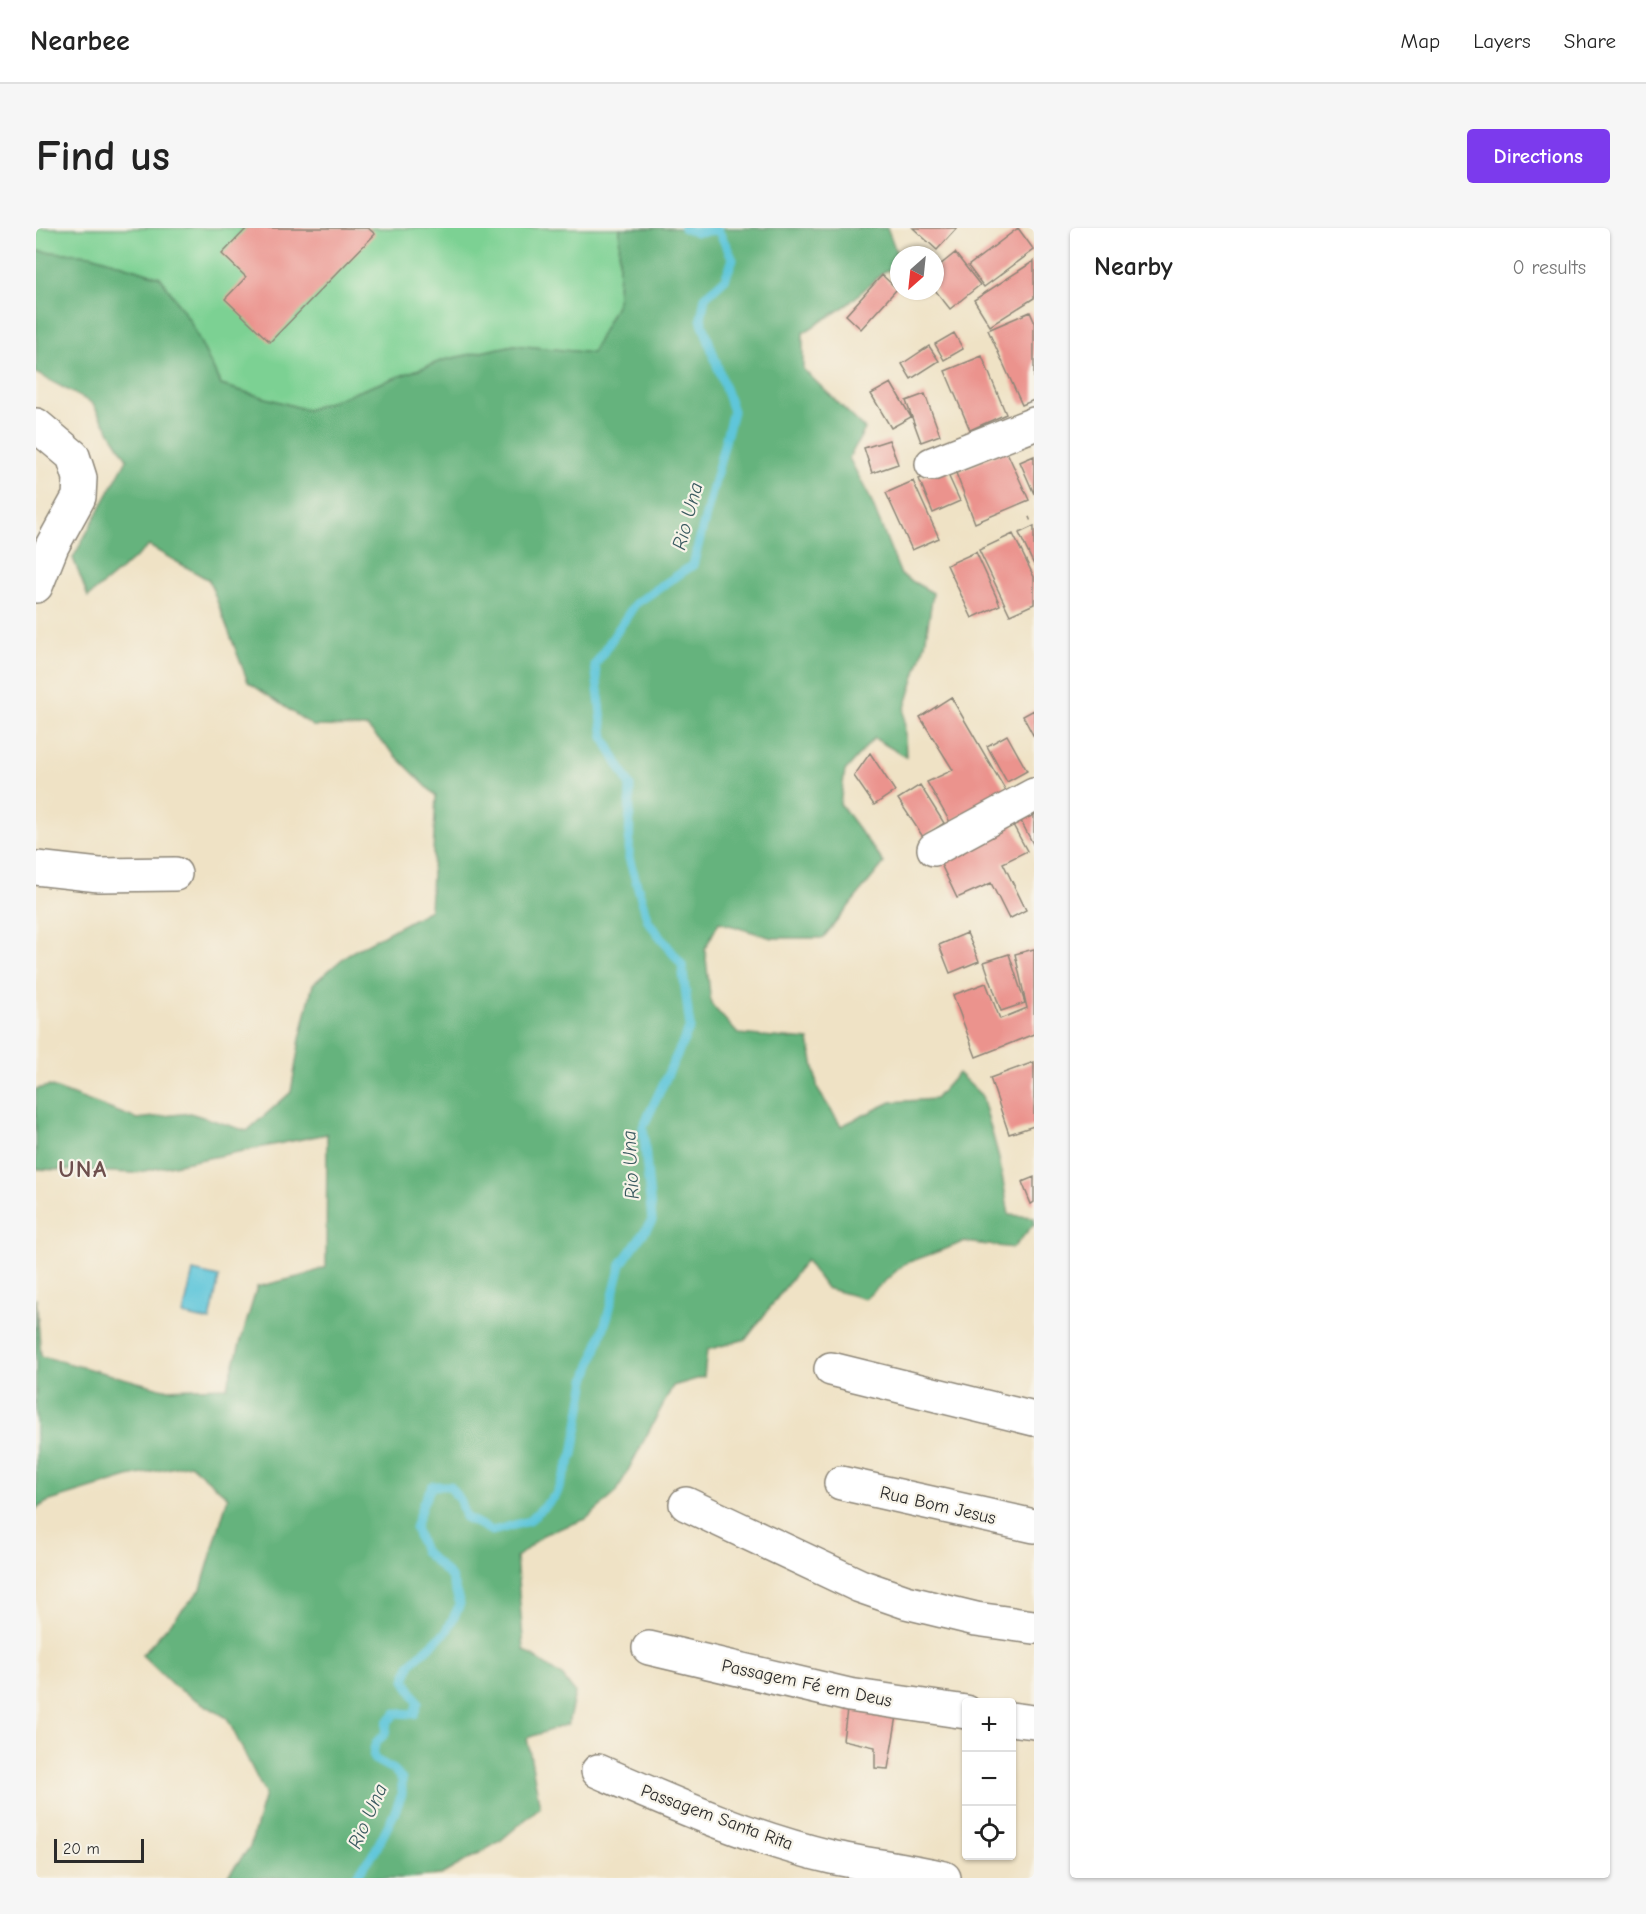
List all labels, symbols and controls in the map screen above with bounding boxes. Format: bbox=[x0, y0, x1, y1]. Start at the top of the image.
text: Nearbee bbox=[30, 25, 130, 57]
text: Map bbox=[1401, 29, 1440, 53]
text: Layers bbox=[1473, 29, 1531, 53]
text: Share bbox=[1564, 29, 1616, 53]
button: Directions bbox=[1467, 129, 1610, 183]
text: Find us bbox=[36, 132, 170, 181]
north arrow bbox=[890, 246, 944, 300]
text: Nearby bbox=[1094, 252, 1173, 282]
text: 0 results bbox=[1513, 256, 1586, 279]
water label: Rio Una bbox=[667, 480, 708, 552]
water label: Rio Una bbox=[617, 1130, 644, 1200]
district label: UNA bbox=[58, 1155, 108, 1183]
street label: Rua Bom Jesus bbox=[878, 1482, 998, 1529]
street label: Passagem Fé em Deus bbox=[720, 1655, 894, 1712]
map controls bbox=[962, 1698, 1016, 1860]
button: + bbox=[962, 1698, 1016, 1752]
button: − bbox=[962, 1752, 1016, 1806]
water label: Rio Una bbox=[343, 1780, 392, 1852]
street label: Passagem Santa Rita bbox=[638, 1780, 796, 1855]
button: locate bbox=[962, 1806, 1016, 1860]
scale bar bbox=[54, 1836, 144, 1864]
text: 20 m bbox=[63, 1840, 100, 1858]

